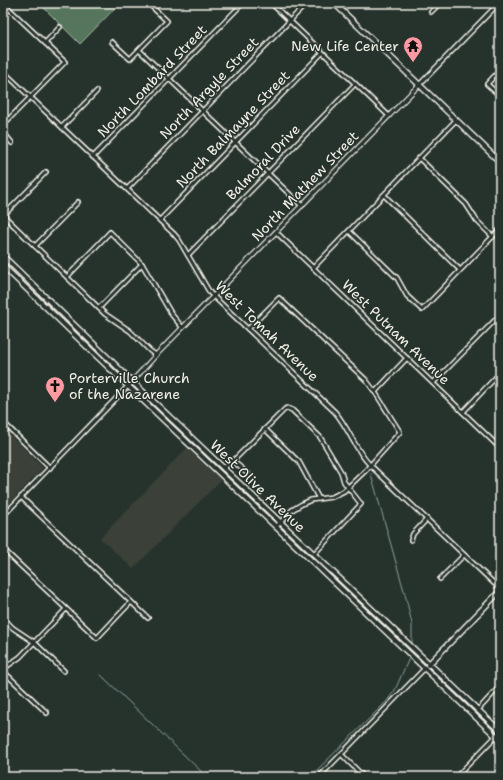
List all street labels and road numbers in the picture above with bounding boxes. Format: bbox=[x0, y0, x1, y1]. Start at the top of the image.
street label: North Lombard Street bbox=[93, 21, 211, 141]
street label: North Argyle Street bbox=[156, 33, 262, 143]
street label: North Balmayne Street bbox=[172, 67, 294, 191]
street label: Balmoral Drive bbox=[222, 120, 304, 204]
street label: North Mathew Street bbox=[248, 127, 362, 245]
street label: West Putnam Avenue bbox=[338, 276, 454, 388]
street label: West Tomah Avenue bbox=[211, 277, 323, 385]
street label: West Olive Avenue bbox=[207, 436, 310, 536]

